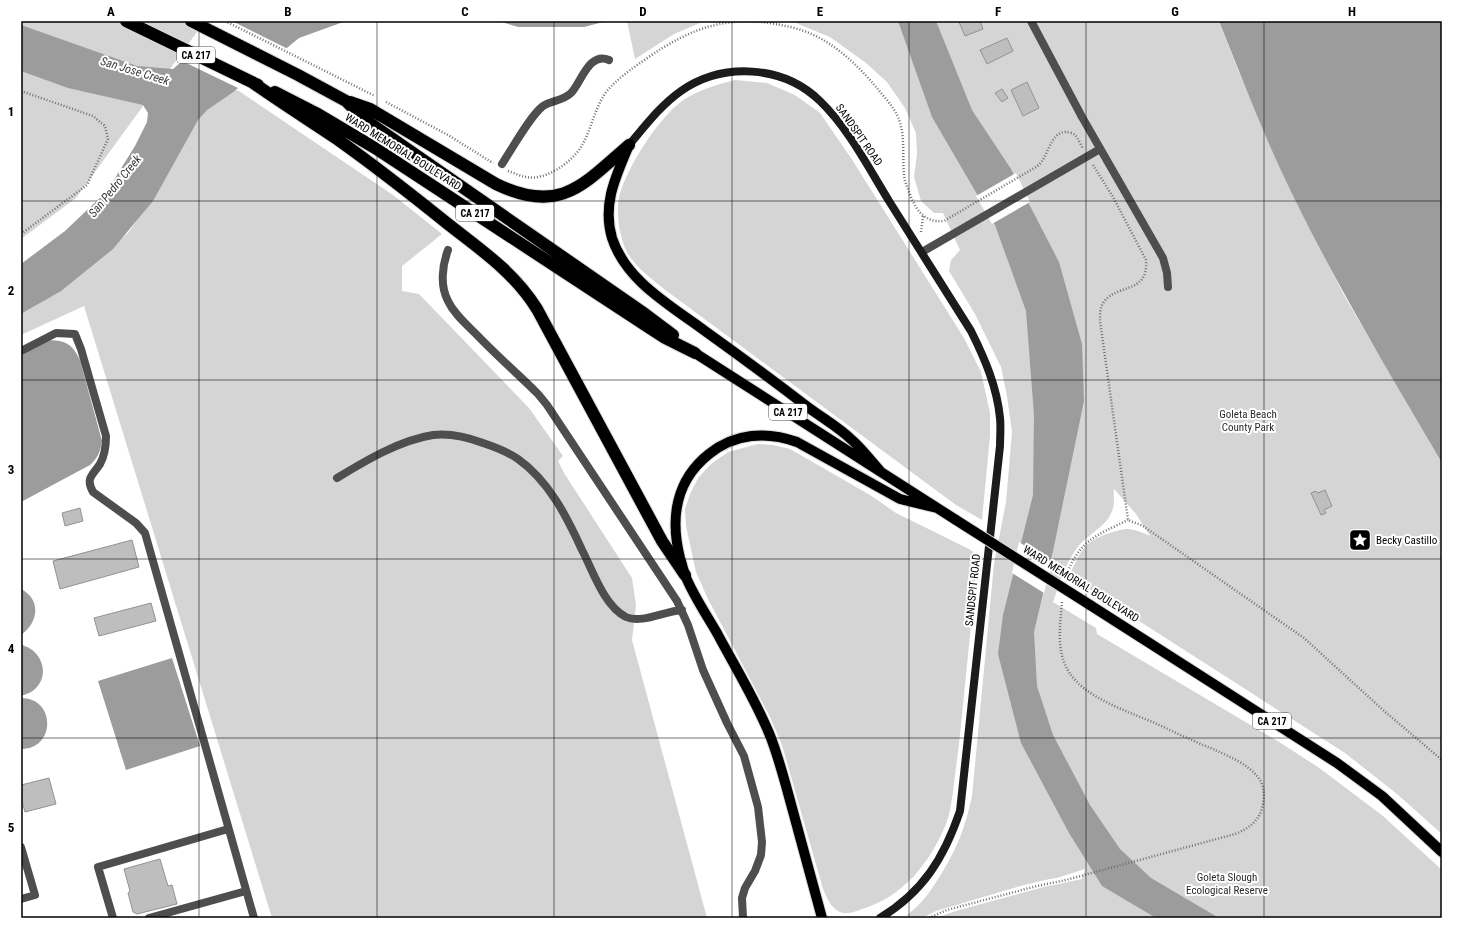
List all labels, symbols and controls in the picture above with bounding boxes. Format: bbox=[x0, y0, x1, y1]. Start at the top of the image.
text: A bbox=[107, 4, 115, 19]
text: B bbox=[284, 4, 292, 19]
text: C bbox=[461, 4, 469, 19]
text: D bbox=[639, 4, 647, 19]
text: E bbox=[817, 4, 824, 19]
text: F bbox=[995, 4, 1001, 19]
text: G bbox=[1171, 4, 1179, 19]
text: H bbox=[1348, 4, 1356, 19]
road number: CA 217 bbox=[177, 47, 215, 63]
water label: San Jose Creek bbox=[99, 54, 172, 88]
street label: SANDSPIT ROAD bbox=[833, 102, 885, 168]
text: 1 bbox=[8, 104, 14, 119]
street label: WARD MEMORIAL BOULEVARD bbox=[343, 111, 463, 193]
water label: San Pedro Creek bbox=[86, 152, 145, 220]
road number: CA 217 bbox=[456, 205, 494, 221]
text: 2 bbox=[8, 283, 15, 298]
road number: CA 217 bbox=[769, 404, 807, 420]
park label: Goleta Beach County Park bbox=[1219, 408, 1277, 434]
text: 3 bbox=[8, 462, 14, 477]
place icon: Becky Castillo bbox=[1347, 527, 1373, 553]
place label: Becky Castillo bbox=[1376, 534, 1438, 547]
street label: WARD MEMORIAL BOULEVARD bbox=[1021, 543, 1141, 625]
street label: SANDSPIT ROAD bbox=[963, 553, 983, 627]
text: 4 bbox=[8, 641, 15, 656]
road number: CA 217 bbox=[1253, 713, 1291, 729]
text: 5 bbox=[8, 820, 15, 835]
park label: Goleta Slough Ecological Reserve bbox=[1186, 871, 1268, 897]

